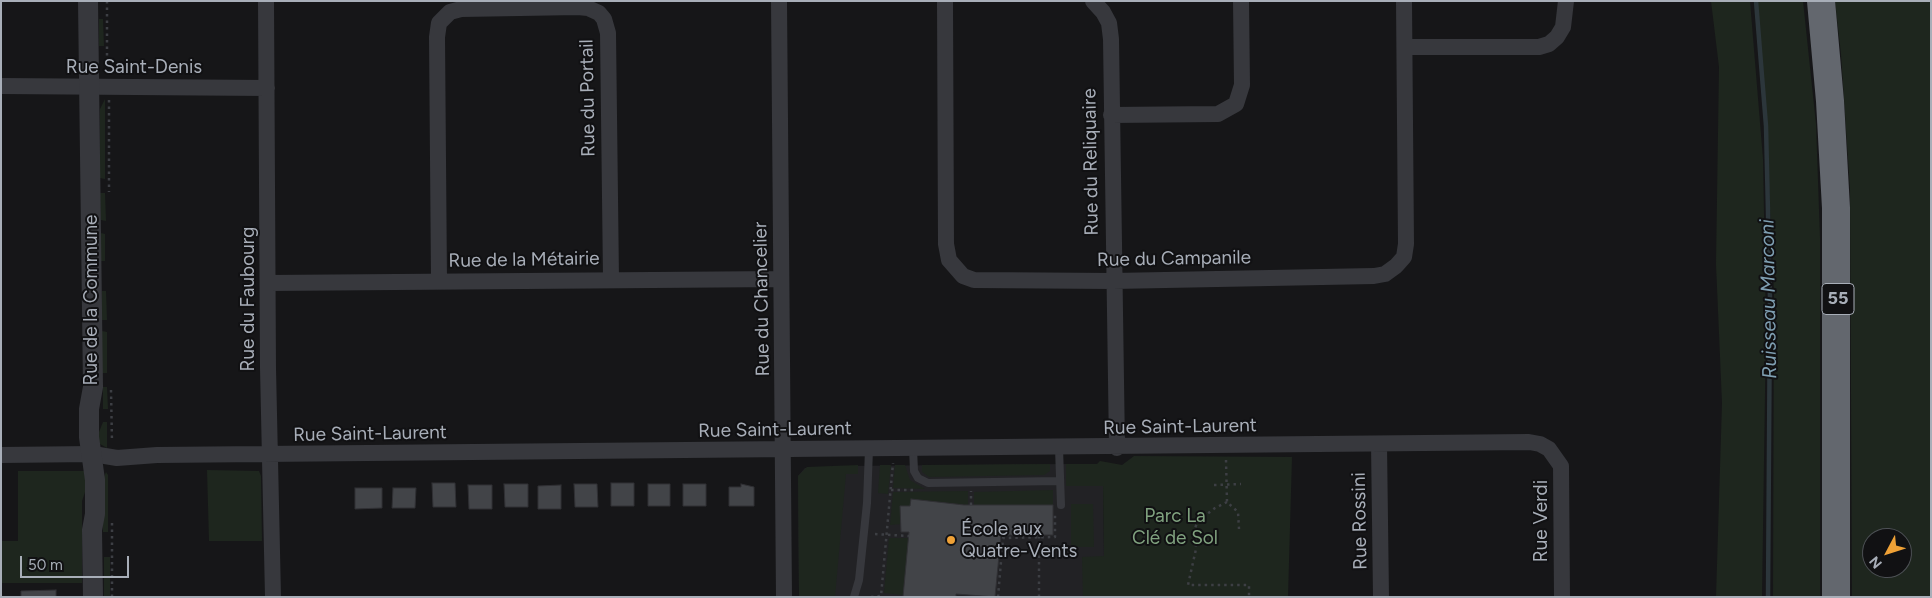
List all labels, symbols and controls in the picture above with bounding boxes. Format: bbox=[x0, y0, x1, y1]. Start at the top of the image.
street label: Rue du Portail bbox=[576, 39, 600, 157]
street label: Rue Saint-Denis bbox=[66, 56, 202, 78]
street label: Rue du Reliquaire bbox=[1078, 88, 1104, 236]
street label: Rue de la Commune bbox=[80, 215, 102, 385]
water label: Ruisseau Marconi bbox=[1756, 219, 1782, 379]
street label: Rue du Chancelier bbox=[749, 222, 775, 376]
street label: Rue du Faubourg bbox=[237, 227, 259, 371]
street label: Rue du Campanile bbox=[1097, 246, 1251, 272]
street label: Rue de la Métairie bbox=[448, 247, 600, 273]
road number: 55 bbox=[1822, 284, 1854, 314]
street label: Rue Saint-Laurent bbox=[1103, 414, 1257, 440]
street label: Rue Saint-Laurent bbox=[698, 417, 852, 443]
street label: Rue Saint-Laurent bbox=[293, 421, 447, 447]
street label: Rue Rossini bbox=[1348, 472, 1372, 570]
street label: Rue Verdi bbox=[1530, 480, 1552, 562]
park label: Parc La Clé de Sol bbox=[1132, 505, 1218, 549]
place label: École aux Quatre-Vents bbox=[961, 518, 1077, 562]
north arrow bbox=[1862, 528, 1912, 578]
marker: École aux Quatre-Vents bbox=[945, 534, 957, 546]
scale bar bbox=[22, 546, 131, 578]
text: N bbox=[1866, 553, 1886, 572]
text: 50 m bbox=[28, 556, 63, 574]

